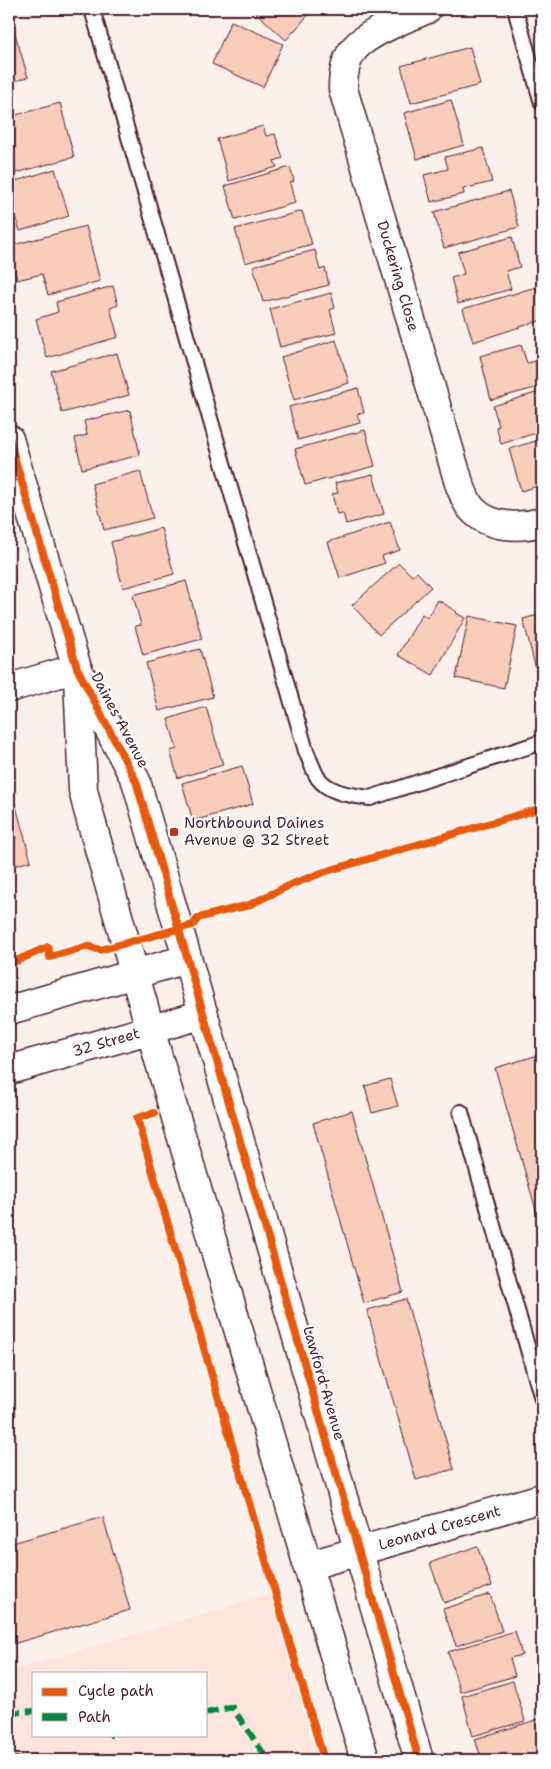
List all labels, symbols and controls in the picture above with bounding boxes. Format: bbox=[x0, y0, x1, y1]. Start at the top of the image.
street label: Duckering Close bbox=[372, 218, 424, 334]
street label: Daines Avenue bbox=[86, 669, 154, 771]
place label: Northbound Daines Avenue @ 32 Street bbox=[184, 813, 329, 850]
marker: Northbound Daines Avenue @ 32 Street bbox=[168, 826, 180, 838]
street label: 32 Street bbox=[70, 1023, 142, 1061]
street label: Lawford Avenue bbox=[298, 1324, 350, 1442]
street label: Leonard Crescent bbox=[376, 1500, 503, 1555]
legend bbox=[32, 1672, 208, 1736]
text: Cycle path bbox=[78, 1681, 154, 1701]
text: Path bbox=[78, 1707, 111, 1727]

